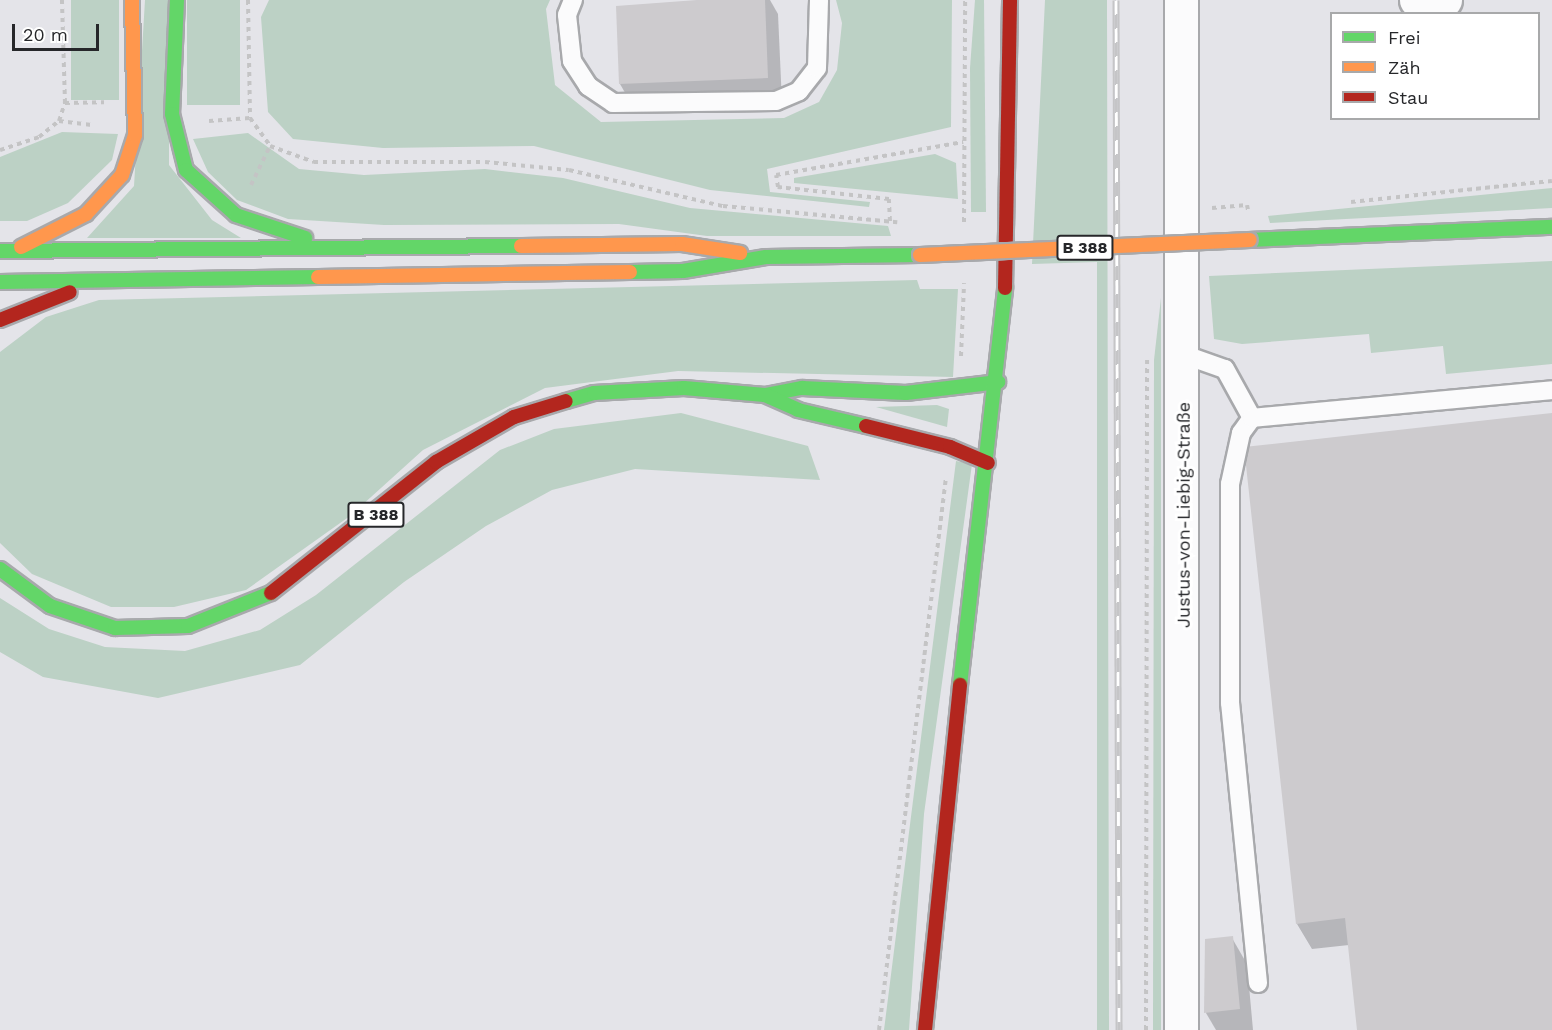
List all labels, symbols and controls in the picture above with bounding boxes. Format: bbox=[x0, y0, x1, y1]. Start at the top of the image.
scale bar bbox=[15, 12, 102, 50]
legend bbox=[1330, 12, 1540, 120]
text: 20 m bbox=[23, 24, 68, 45]
text: Frei bbox=[1388, 27, 1420, 48]
text: Zäh bbox=[1388, 57, 1421, 78]
text: Stau bbox=[1388, 87, 1428, 108]
road number: B 388 bbox=[1055, 235, 1115, 261]
street label: Justus-von-Liebig-Straße bbox=[1173, 402, 1195, 628]
road number: B 388 bbox=[346, 502, 406, 528]

